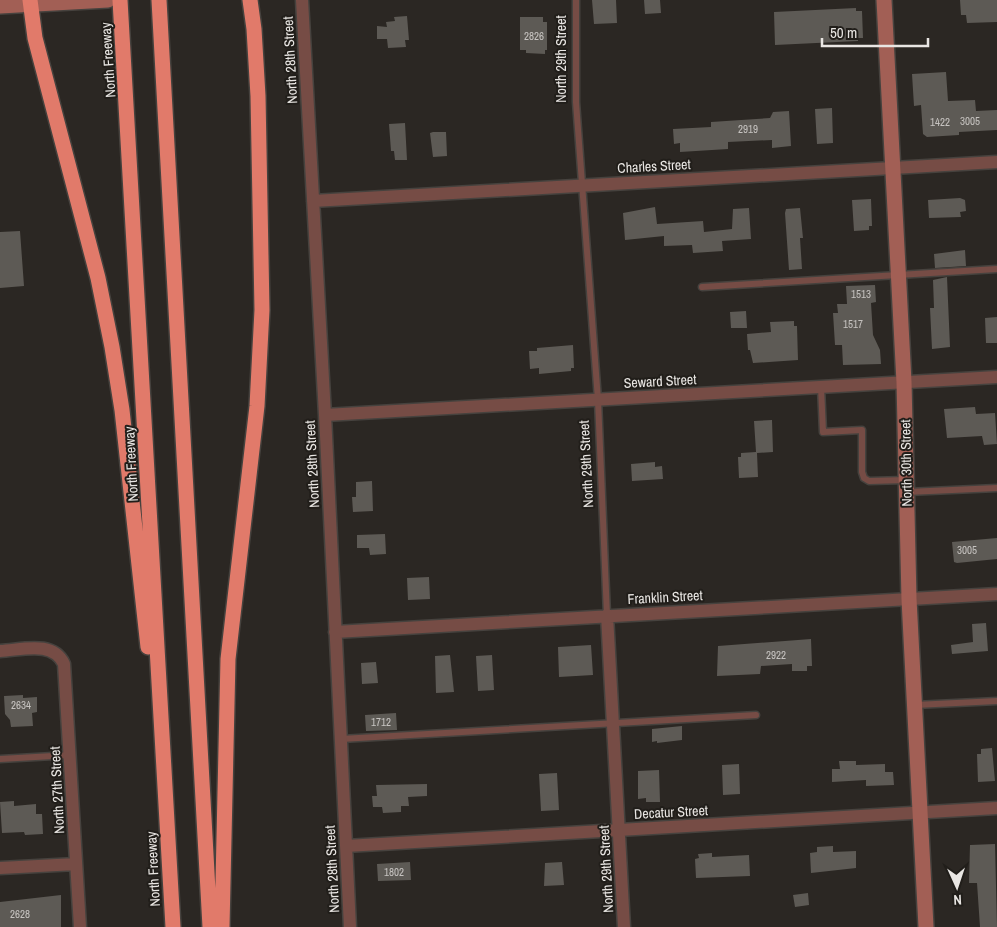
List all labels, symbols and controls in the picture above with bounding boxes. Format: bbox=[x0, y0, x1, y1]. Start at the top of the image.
street label: North 29th Street bbox=[552, 15, 570, 103]
scale bar bbox=[822, 15, 928, 47]
street label: North 28th Street bbox=[279, 16, 301, 104]
street label: North Freeway bbox=[96, 22, 120, 98]
text: 50 m bbox=[830, 22, 857, 43]
house number: 2826 bbox=[524, 29, 544, 43]
house number: 3005 bbox=[960, 114, 980, 128]
house number: 1422 bbox=[930, 115, 950, 129]
house number: 2919 bbox=[738, 122, 758, 136]
street label: Charles Street bbox=[617, 155, 691, 177]
house number: 1513 bbox=[851, 287, 871, 301]
house number: 1517 bbox=[843, 317, 863, 331]
street label: Seward Street bbox=[623, 370, 697, 392]
street label: North 30th Street bbox=[896, 419, 916, 507]
street label: North 28th Street bbox=[301, 420, 323, 508]
street label: North 29th Street bbox=[575, 420, 597, 508]
street label: North Freeway bbox=[120, 426, 142, 502]
house number: 3005 bbox=[957, 543, 977, 557]
street label: Franklin Street bbox=[627, 586, 703, 608]
house number: 2922 bbox=[766, 648, 786, 662]
house number: 2634 bbox=[11, 698, 31, 712]
house number: 1712 bbox=[371, 715, 391, 729]
street label: North 27th Street bbox=[46, 746, 68, 834]
street label: Decatur Street bbox=[634, 801, 708, 823]
street label: North 28th Street bbox=[321, 825, 343, 913]
street label: North 29th Street bbox=[595, 825, 617, 913]
street label: North Freeway bbox=[142, 831, 164, 907]
north arrow bbox=[932, 862, 982, 912]
house number: 1802 bbox=[384, 865, 404, 879]
text: N bbox=[953, 891, 962, 909]
house number: 2628 bbox=[10, 907, 30, 921]

